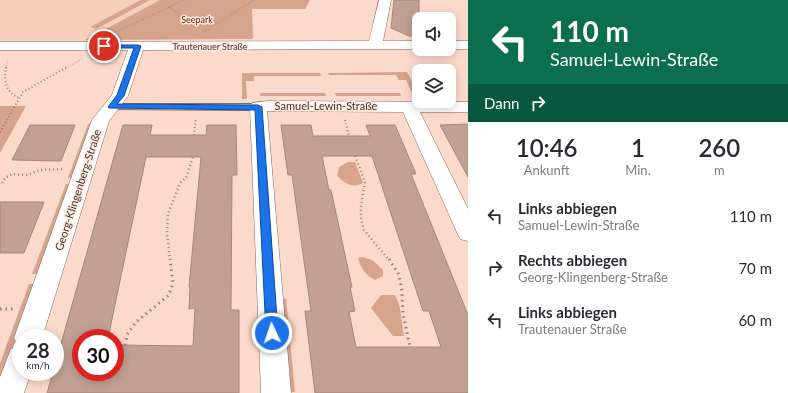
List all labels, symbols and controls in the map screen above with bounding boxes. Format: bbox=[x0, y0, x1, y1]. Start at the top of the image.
map controls bbox=[412, 12, 456, 108]
button: sound bbox=[412, 12, 456, 56]
park label: Seepark bbox=[181, 14, 213, 25]
text: 110 m bbox=[550, 14, 629, 48]
icon: left bbox=[484, 16, 536, 68]
pin bbox=[87, 29, 121, 63]
icon: arrive bbox=[93, 35, 115, 57]
street label: Trautenauer Straße bbox=[172, 41, 248, 52]
text: Samuel-Lewin-Straße bbox=[550, 48, 718, 70]
button: layers bbox=[412, 64, 456, 108]
icon: right bbox=[527, 92, 549, 114]
text: Dann bbox=[484, 94, 519, 112]
street label: Samuel-Lewin-Straße bbox=[275, 99, 378, 112]
street label: Georg-Klingenberg-Straße bbox=[52, 127, 103, 252]
text: 10:46 bbox=[516, 133, 578, 162]
text: 1 bbox=[631, 133, 645, 162]
text: 260 bbox=[698, 133, 740, 162]
text: Ankunft bbox=[524, 162, 570, 178]
text: Min. bbox=[625, 162, 651, 178]
text: m bbox=[714, 162, 725, 178]
text: Links abbiegen bbox=[518, 199, 617, 217]
icon: left bbox=[484, 205, 506, 227]
text: 110 m bbox=[730, 207, 772, 225]
text: Samuel-Lewin-Straße bbox=[518, 217, 639, 233]
text: Rechts abbiegen bbox=[518, 251, 627, 269]
icon: right bbox=[484, 257, 506, 279]
text: 70 m bbox=[738, 259, 772, 277]
text: Georg-Klingenberg-Straße bbox=[518, 269, 668, 285]
text: Links abbiegen bbox=[518, 303, 617, 321]
icon: left bbox=[484, 309, 506, 331]
text: 60 m bbox=[738, 311, 772, 329]
position arrow bbox=[251, 312, 293, 354]
text: Trautenauer Straße bbox=[518, 321, 627, 337]
speed limit sign: 30 bbox=[72, 329, 124, 381]
text: 28 bbox=[26, 338, 50, 362]
text: km/h bbox=[26, 359, 50, 371]

